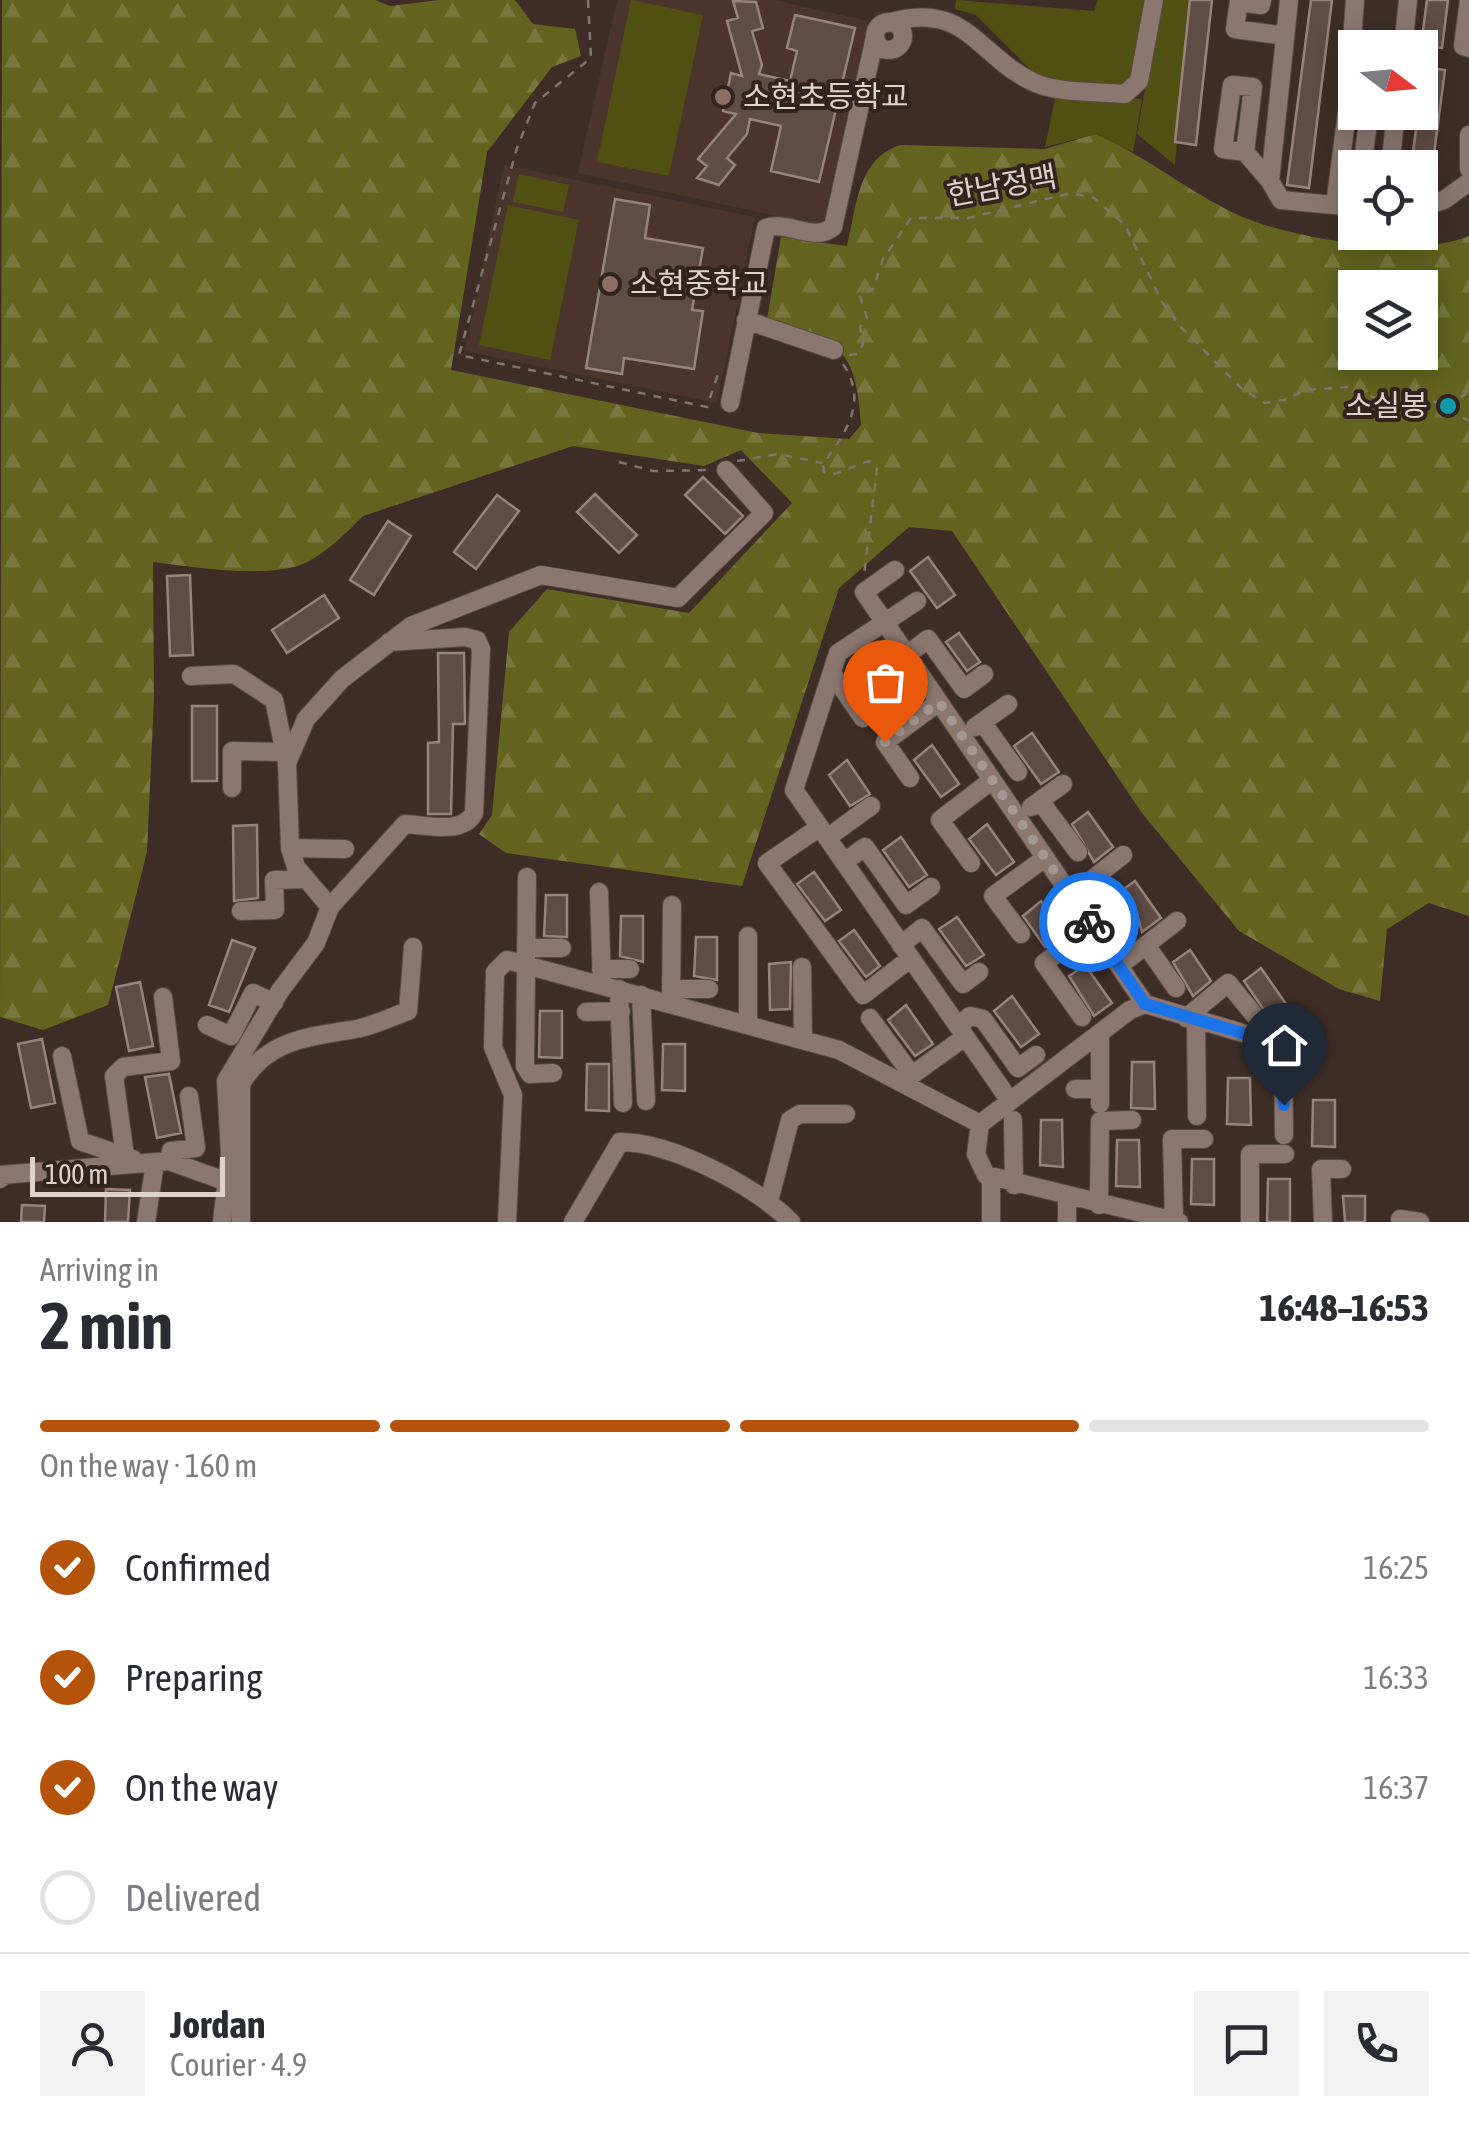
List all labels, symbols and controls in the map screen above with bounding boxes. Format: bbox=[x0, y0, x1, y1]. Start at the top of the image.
north arrow bbox=[1338, 30, 1438, 130]
map controls bbox=[1338, 30, 1438, 370]
place label: 소현초등학교 bbox=[743, 79, 909, 113]
marker: 소현초등학교 bbox=[712, 86, 734, 108]
button: locate bbox=[1338, 150, 1438, 250]
street label: 한남정맥 bbox=[945, 159, 1059, 211]
place label: 소현중학교 bbox=[630, 266, 768, 300]
button: layers bbox=[1338, 270, 1438, 370]
marker: 소현중학교 bbox=[599, 273, 621, 295]
place label: 소실봉 bbox=[1345, 388, 1428, 422]
marker: 소실봉 bbox=[1437, 395, 1459, 417]
pin bbox=[843, 640, 928, 743]
icon: bag bbox=[858, 655, 913, 710]
courier bbox=[1039, 872, 1139, 972]
icon: bike bbox=[1062, 895, 1117, 950]
pin bbox=[1242, 1003, 1327, 1106]
icon: home bbox=[1257, 1018, 1312, 1073]
scale bar bbox=[30, 1152, 225, 1196]
text: 100 m bbox=[45, 1158, 108, 1190]
text: Arriving in bbox=[40, 1251, 159, 1288]
text: 16:48–16:53 bbox=[1259, 1286, 1429, 1329]
text: 2 min bbox=[40, 1288, 173, 1363]
text: On the way · 160 m bbox=[40, 1447, 257, 1484]
icon: check bbox=[40, 1540, 95, 1595]
text: Confirmed bbox=[125, 1546, 271, 1589]
text: 16:25 bbox=[1363, 1549, 1429, 1586]
icon: check bbox=[40, 1650, 95, 1705]
text: Preparing bbox=[125, 1656, 263, 1699]
text: 16:33 bbox=[1363, 1659, 1429, 1696]
icon: check bbox=[40, 1760, 95, 1815]
text: On the way bbox=[125, 1766, 278, 1809]
text: 16:37 bbox=[1363, 1769, 1429, 1806]
text: Delivered bbox=[125, 1876, 261, 1919]
button: person bbox=[40, 1991, 145, 2096]
button: chat bbox=[1194, 1991, 1299, 2096]
button: phone bbox=[1324, 1991, 1429, 2096]
text: Jordan bbox=[170, 2003, 265, 2046]
text: Courier · 4.9 bbox=[170, 2046, 307, 2083]

